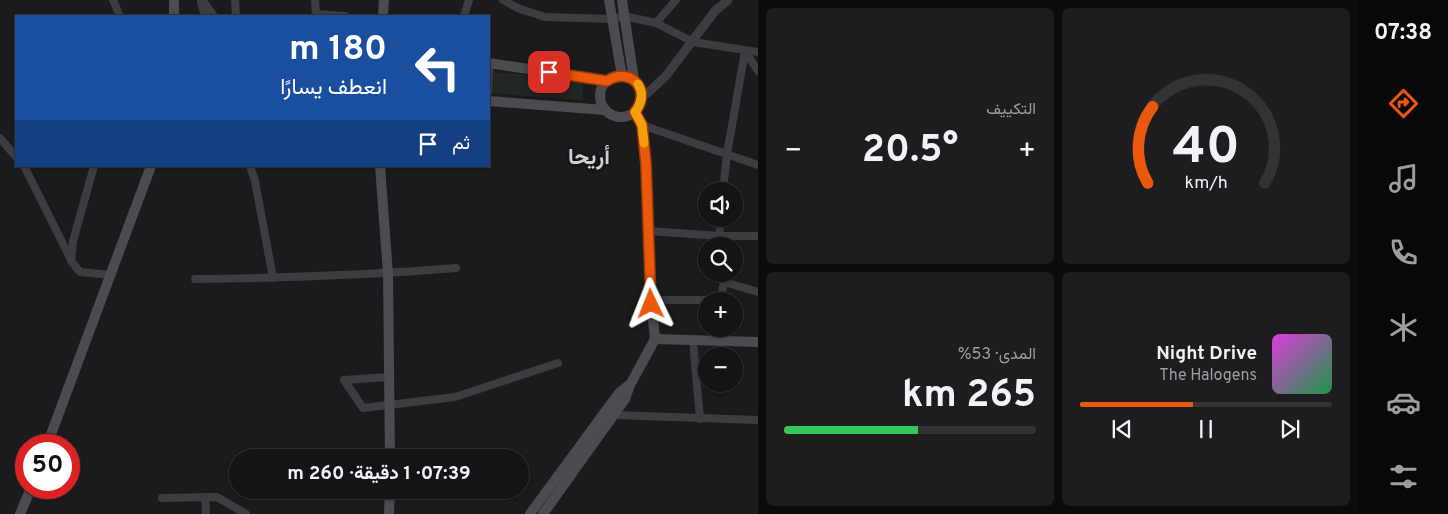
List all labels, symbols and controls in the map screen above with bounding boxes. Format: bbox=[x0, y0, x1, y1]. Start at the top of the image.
text: 07:38 bbox=[1374, 20, 1432, 47]
text: 180 m bbox=[289, 28, 387, 72]
icon: left bbox=[405, 35, 470, 100]
pin bbox=[528, 51, 570, 93]
icon: arrive bbox=[535, 58, 563, 86]
text: انعطف يسارًا bbox=[280, 75, 387, 102]
icon: directions bbox=[1386, 86, 1421, 121]
text: التكييف bbox=[986, 100, 1036, 120]
text: 40 bbox=[1172, 116, 1240, 182]
text: 20.5° bbox=[862, 127, 958, 176]
icon: arrive bbox=[414, 130, 442, 158]
text: ثم bbox=[452, 132, 470, 156]
text: − bbox=[784, 134, 802, 170]
text: + bbox=[1018, 134, 1036, 170]
district label: أريحا bbox=[568, 144, 610, 172]
icon: music bbox=[1386, 161, 1421, 196]
text: km/h bbox=[1184, 172, 1228, 195]
map controls bbox=[698, 182, 743, 392]
button: sound bbox=[698, 182, 743, 227]
icon: phone bbox=[1386, 235, 1421, 270]
button: search bbox=[698, 237, 743, 282]
position arrow bbox=[624, 277, 676, 329]
button: + bbox=[698, 292, 743, 337]
icon: climate bbox=[1386, 310, 1421, 345]
text: Night Drive bbox=[1156, 342, 1257, 366]
text: المدى · 53% bbox=[958, 345, 1036, 365]
button: − bbox=[698, 347, 743, 392]
text: The Halogens bbox=[1159, 366, 1257, 386]
text: 265 km bbox=[902, 372, 1036, 421]
icon: car bbox=[1386, 385, 1421, 420]
icon: previous bbox=[1108, 415, 1136, 443]
icon: pause bbox=[1192, 415, 1220, 443]
icon: next bbox=[1276, 415, 1304, 443]
speed limit sign: 50 bbox=[15, 434, 80, 499]
icon: filters bbox=[1386, 459, 1421, 494]
text: 07:39 · 1 دقيقة · 260 m bbox=[287, 462, 471, 486]

